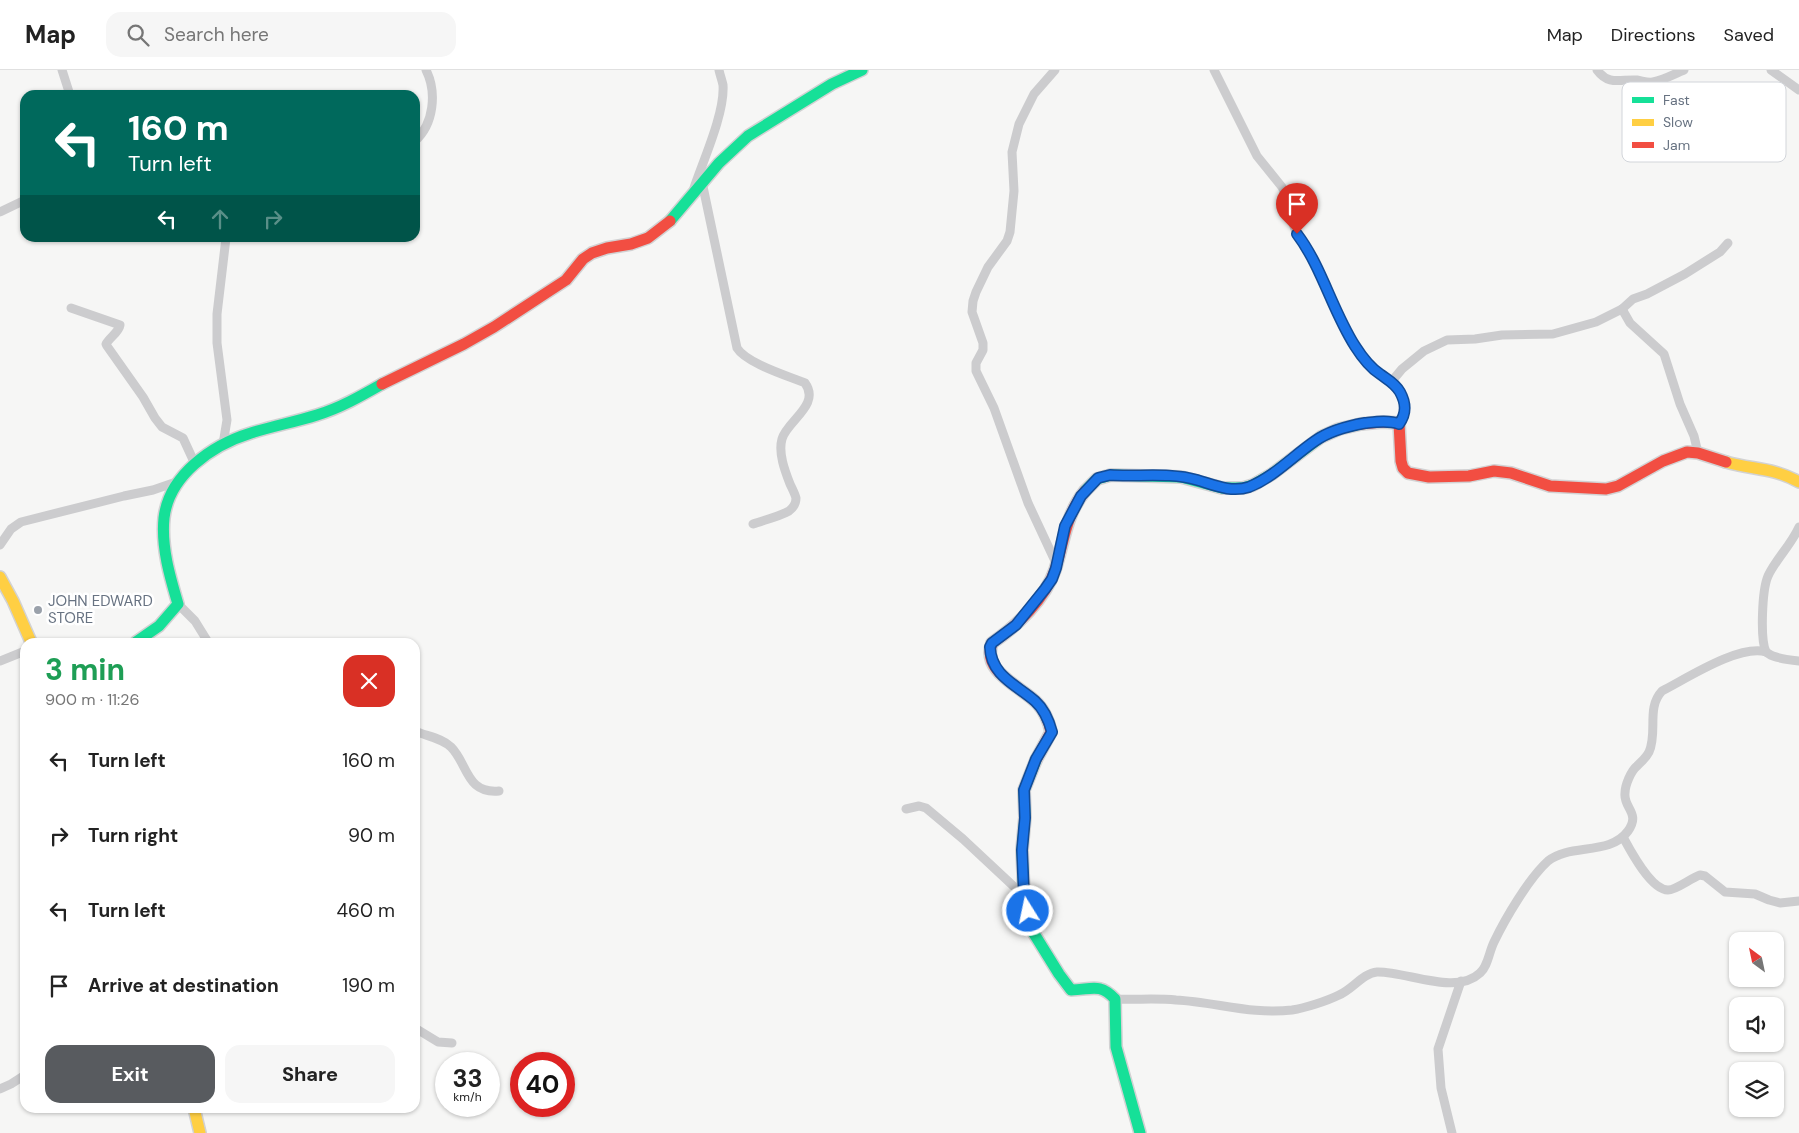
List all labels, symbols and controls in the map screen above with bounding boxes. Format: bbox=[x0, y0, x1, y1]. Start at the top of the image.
search box bbox=[106, 12, 456, 57]
text: Map bbox=[25, 19, 76, 50]
icon: search bbox=[124, 21, 152, 49]
text: Search here bbox=[164, 22, 269, 47]
text: Map bbox=[1547, 23, 1583, 47]
text: Directions bbox=[1611, 23, 1696, 47]
text: Saved bbox=[1724, 23, 1774, 47]
legend bbox=[1622, 82, 1786, 162]
text: Fast bbox=[1663, 91, 1690, 109]
text: 160 m bbox=[128, 105, 229, 151]
icon: left bbox=[45, 110, 110, 175]
text: Slow bbox=[1663, 113, 1693, 131]
text: Jam bbox=[1663, 136, 1690, 154]
text: Turn left bbox=[128, 149, 212, 178]
pin bbox=[1276, 183, 1318, 234]
icon: arrive bbox=[1283, 190, 1311, 218]
icon: left bbox=[153, 205, 181, 233]
icon: ahead bbox=[206, 205, 234, 233]
icon: right bbox=[259, 205, 287, 233]
place label: JOHN EDWARD STORE bbox=[48, 591, 153, 628]
marker: JOHN EDWARD STORE bbox=[32, 604, 44, 616]
text: 3 min bbox=[45, 650, 125, 689]
button: close bbox=[343, 655, 395, 707]
text: 900 m · 11:26 bbox=[45, 689, 140, 710]
icon: left bbox=[45, 747, 73, 775]
text: Turn left bbox=[88, 748, 166, 773]
text: 160 m bbox=[342, 748, 395, 773]
icon: right bbox=[45, 822, 73, 850]
text: Turn right bbox=[88, 823, 178, 848]
text: 90 m bbox=[348, 823, 395, 848]
position arrow bbox=[1001, 884, 1053, 936]
icon: left bbox=[45, 897, 73, 925]
text: Turn left bbox=[88, 898, 166, 923]
text: 460 m bbox=[337, 898, 395, 923]
north arrow bbox=[1729, 932, 1784, 988]
map controls bbox=[1729, 932, 1784, 1117]
icon: arrive bbox=[45, 972, 73, 1000]
text: Arrive at destination bbox=[88, 973, 279, 998]
text: 190 m bbox=[342, 973, 395, 998]
button: sound bbox=[1729, 997, 1784, 1052]
button: Exit bbox=[45, 1045, 215, 1103]
button: Share bbox=[225, 1045, 395, 1103]
speed limit sign: 40 bbox=[510, 1052, 575, 1117]
text: 33 bbox=[452, 1062, 483, 1095]
button: layers bbox=[1729, 1062, 1784, 1117]
text: km/h bbox=[453, 1089, 482, 1105]

